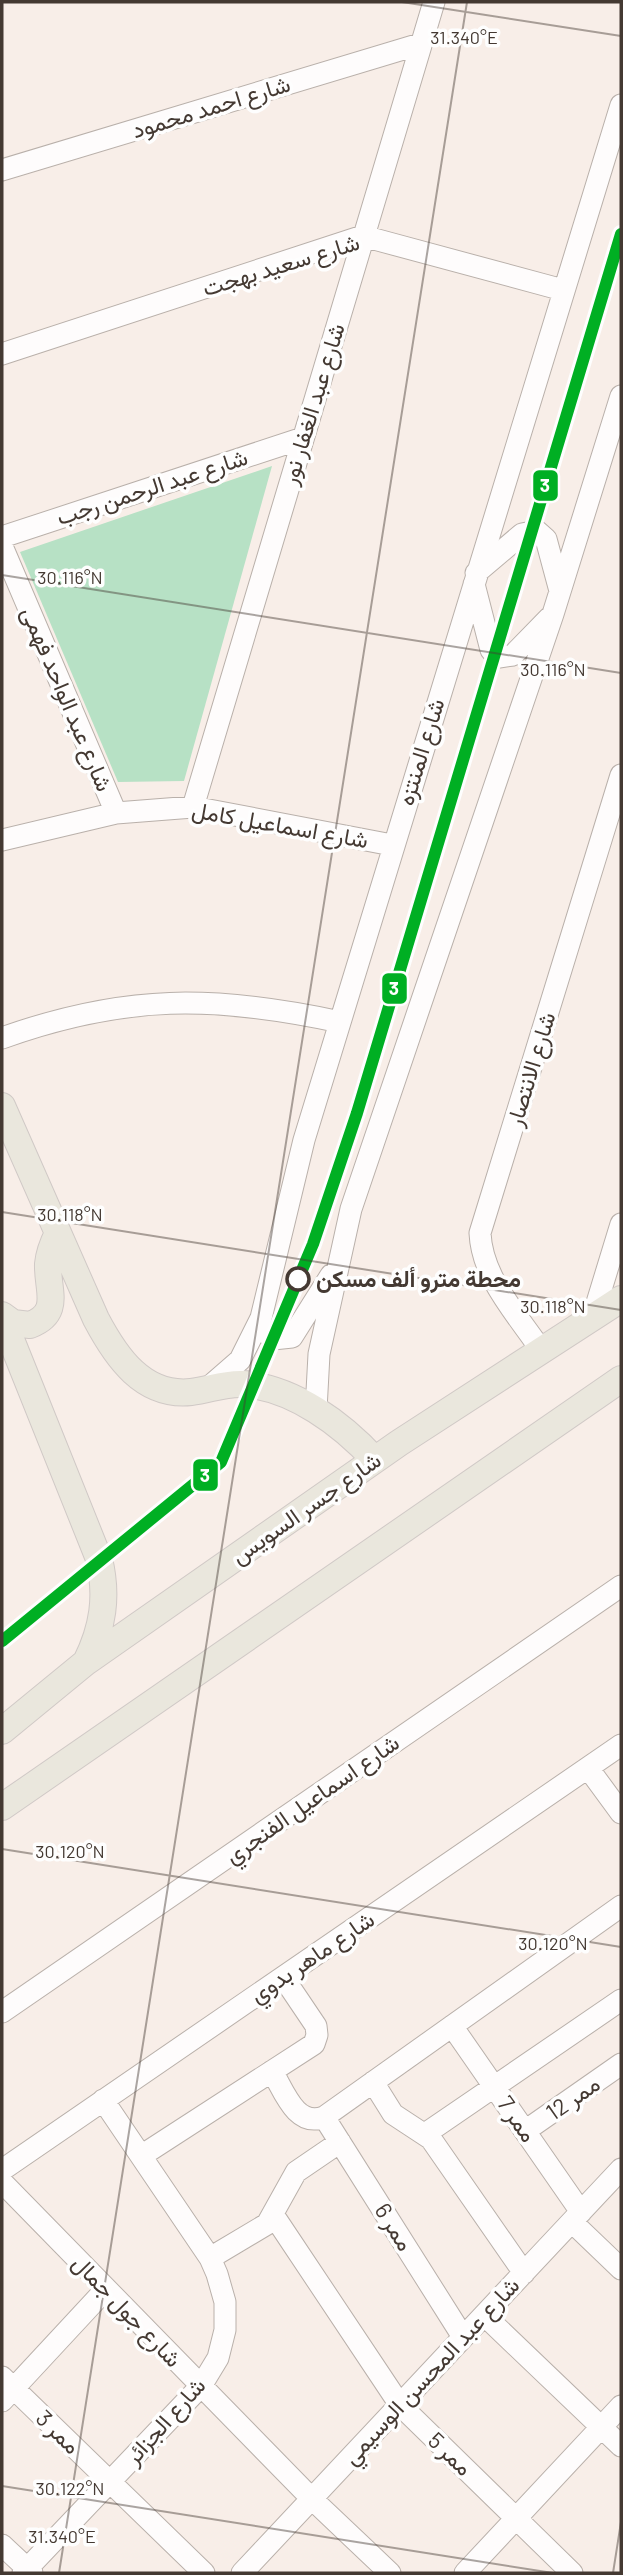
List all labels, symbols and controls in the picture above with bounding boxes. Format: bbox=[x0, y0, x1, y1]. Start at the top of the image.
text: 31.340°E bbox=[430, 26, 498, 48]
street label: شارع احمد محمود bbox=[128, 69, 294, 146]
street label: شارع سعيد بهجت bbox=[199, 227, 363, 304]
street label: شارع عبد الغفار نور bbox=[274, 320, 353, 490]
street label: شارع عبد الرحمن رجب bbox=[53, 442, 252, 533]
line badge: 3 bbox=[532, 469, 559, 502]
text: 3 bbox=[540, 473, 550, 496]
text: 30.116°N bbox=[37, 566, 103, 588]
street label: شارع عبد الواحد فهمى bbox=[14, 602, 119, 796]
text: 30.116°N bbox=[520, 658, 586, 680]
street label: شارع المنتزه bbox=[391, 695, 452, 809]
street label: شارع اسماعيل كامل bbox=[189, 795, 371, 856]
line badge: 3 bbox=[381, 972, 408, 1005]
text: 3 bbox=[389, 976, 399, 999]
street label: شارع الانتصار bbox=[499, 1008, 564, 1131]
text: 30.118°N bbox=[37, 1203, 103, 1225]
place label: محطة مترو ألف مسكن bbox=[316, 1264, 521, 1294]
marker: محطة مترو ألف مسكن bbox=[286, 1267, 310, 1291]
text: 30.118°N bbox=[520, 1295, 586, 1317]
street label: شارع جسر السويس bbox=[225, 1445, 387, 1572]
line badge: 3 bbox=[192, 1458, 219, 1492]
text: 3 bbox=[200, 1463, 210, 1486]
street label: شارع اسماعيل الفنجري bbox=[219, 1727, 408, 1874]
text: 30.120°N bbox=[35, 1840, 105, 1862]
street label: شارع ماهر بدوي bbox=[244, 1904, 382, 2013]
text: 30.120°N bbox=[518, 1932, 588, 1954]
street label: ممر 12 bbox=[540, 2069, 606, 2127]
street label: ممر 7 bbox=[490, 2090, 544, 2148]
street label: ممر 6 bbox=[368, 2198, 420, 2256]
street label: شارع جول جمال bbox=[65, 2248, 188, 2374]
street label: شارع عبد المحسن الوسيمي bbox=[336, 2271, 529, 2474]
street label: شارع الجزائر bbox=[117, 2371, 213, 2472]
street label: ممر 3 bbox=[29, 2404, 87, 2460]
street label: ممر 5 bbox=[421, 2426, 479, 2482]
text: 30.122°N bbox=[35, 2477, 105, 2499]
text: 31.340°E bbox=[28, 2525, 96, 2547]

